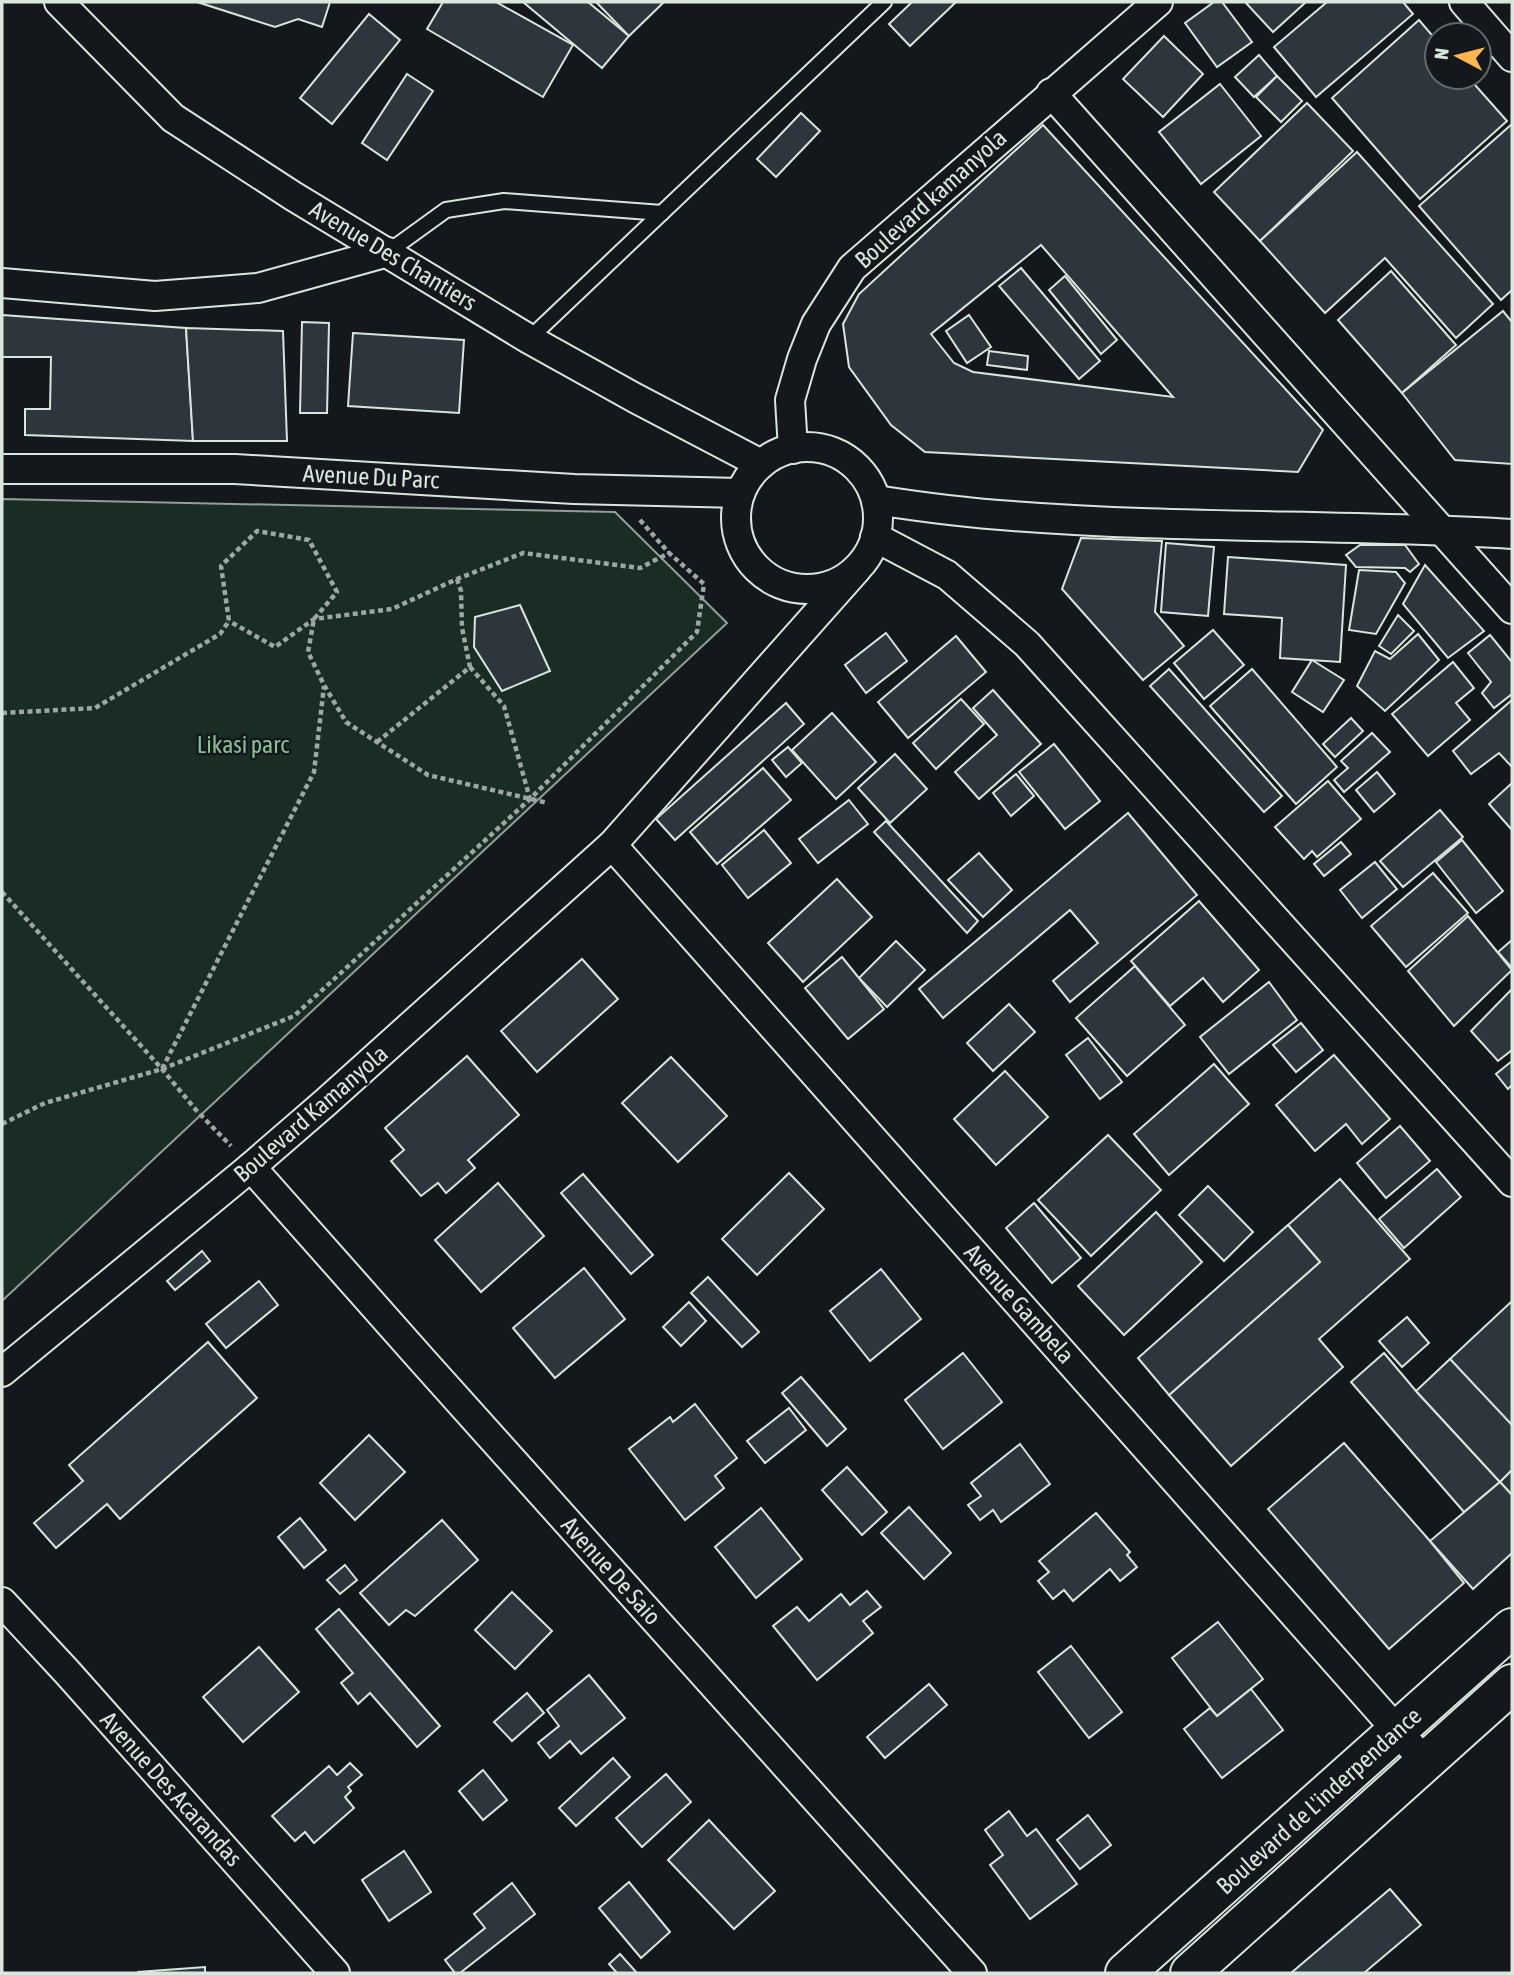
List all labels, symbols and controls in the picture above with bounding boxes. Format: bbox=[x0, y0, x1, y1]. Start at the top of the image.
north arrow bbox=[1423, 21, 1493, 91]
text: N bbox=[1430, 47, 1453, 61]
street label: Boulevard kamanyola bbox=[850, 124, 1012, 274]
street label: Avenue Des Chantiers bbox=[305, 195, 482, 316]
street label: Avenue Du Parc bbox=[302, 459, 440, 494]
park label: Likasi parc bbox=[197, 731, 289, 758]
street label: Boulevard Kamanyola bbox=[228, 1040, 393, 1188]
street label: Avenue Gambela bbox=[959, 1239, 1080, 1369]
street label: Avenue De Saio bbox=[556, 1511, 667, 1630]
street label: Boulevard de L'inderpendance bbox=[1211, 1702, 1426, 1900]
street label: Avenue Des Acarandas bbox=[95, 1706, 248, 1871]

